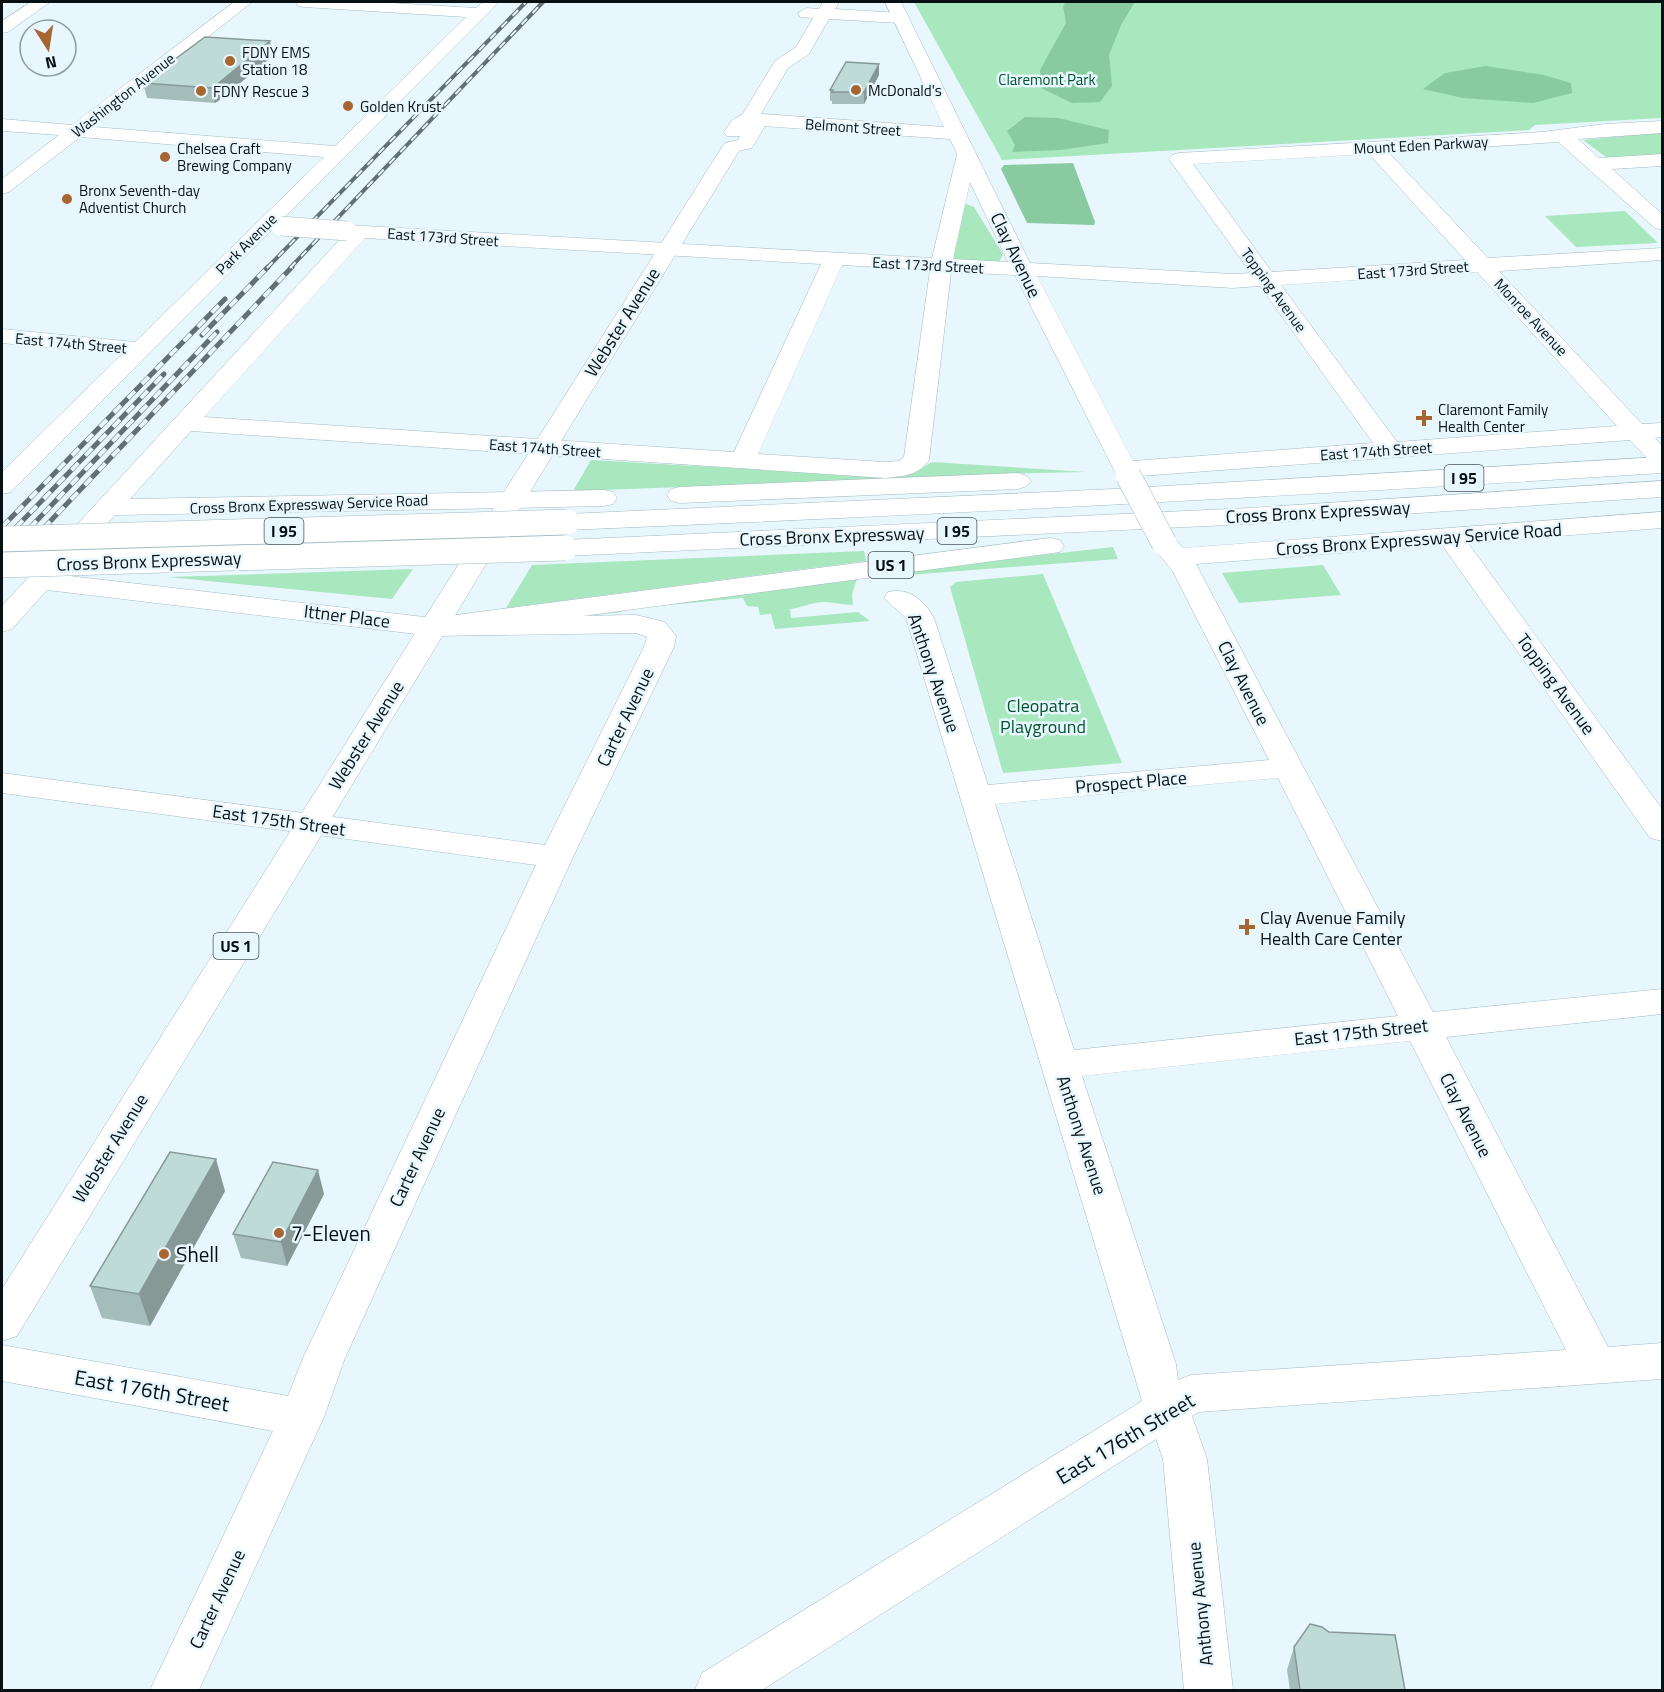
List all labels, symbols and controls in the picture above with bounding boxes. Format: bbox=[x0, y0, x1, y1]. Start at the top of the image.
north arrow bbox=[18, 18, 78, 78]
place label: FDNY EMS Station 18 bbox=[242, 41, 310, 81]
street label: Washington Avenue bbox=[66, 47, 180, 143]
text: N bbox=[43, 50, 59, 76]
marker: FDNY EMS Station 18 bbox=[223, 54, 237, 68]
park label: Claremont Park bbox=[998, 68, 1096, 91]
place label: McDonald's bbox=[868, 79, 942, 102]
place label: FDNY Rescue 3 bbox=[213, 80, 310, 103]
marker: McDonald's bbox=[849, 83, 863, 97]
marker: FDNY Rescue 3 bbox=[194, 84, 208, 98]
place label: Golden Krust bbox=[360, 95, 442, 118]
marker: Golden Krust bbox=[341, 99, 355, 113]
street label: Belmont Street bbox=[804, 112, 902, 142]
street label: Mount Eden Parkway bbox=[1353, 130, 1489, 160]
place label: Chelsea Craft Brewing Company bbox=[177, 137, 292, 177]
marker: Chelsea Craft Brewing Company bbox=[158, 150, 172, 164]
place label: Bronx Seventh-day Adventist Church bbox=[79, 179, 200, 219]
marker: Bronx Seventh-day Adventist Church bbox=[60, 192, 74, 206]
street label: Park Avenue bbox=[210, 208, 282, 280]
street label: Clay Avenue bbox=[984, 208, 1048, 302]
street label: East 173rd Street bbox=[387, 222, 500, 252]
street label: Topping Avenue bbox=[1235, 243, 1313, 337]
street label: East 173rd Street bbox=[872, 251, 985, 279]
street label: East 173rd Street bbox=[1357, 255, 1470, 285]
street label: Webster Avenue bbox=[578, 262, 666, 382]
street label: Monroe Avenue bbox=[1489, 273, 1573, 361]
street label: East 174th Street bbox=[14, 327, 128, 359]
place label: Claremont Family Health Center bbox=[1438, 398, 1548, 438]
marker: Claremont Family Health Center bbox=[1415, 409, 1433, 427]
street label: East 174th Street bbox=[488, 433, 602, 463]
street label: East 174th Street bbox=[1319, 436, 1433, 466]
road number: I 95 bbox=[1444, 465, 1484, 491]
street label: Cross Bronx Expressway Service Road bbox=[189, 488, 429, 520]
street label: Cross Bronx Expressway bbox=[1225, 494, 1411, 530]
street label: Cross Bronx Expressway Service Road bbox=[1275, 516, 1563, 562]
road number: I 95 bbox=[264, 518, 304, 544]
road number: I 95 bbox=[938, 518, 976, 544]
street label: Cross Bronx Expressway bbox=[739, 519, 925, 553]
street label: Cross Bronx Expressway bbox=[56, 544, 242, 578]
road number: US 1 bbox=[868, 552, 914, 578]
street label: Ittner Place bbox=[302, 597, 392, 635]
street label: Anthony Avenue bbox=[901, 610, 967, 736]
street label: Topping Avenue bbox=[1510, 628, 1602, 740]
street label: Clay Avenue bbox=[1211, 636, 1277, 730]
street label: Carter Avenue bbox=[589, 663, 661, 771]
street label: Webster Avenue bbox=[322, 675, 410, 795]
park label: Cleopatra Playground bbox=[1000, 692, 1086, 740]
street label: Prospect Place bbox=[1074, 764, 1188, 800]
street label: East 175th Street bbox=[211, 797, 348, 843]
place label: Clay Avenue Family Health Care Center bbox=[1260, 904, 1406, 952]
marker: Clay Avenue Family Health Care Center bbox=[1238, 918, 1256, 936]
road number: US 1 bbox=[214, 933, 258, 959]
street label: East 175th Street bbox=[1293, 1011, 1430, 1052]
street label: Clay Avenue bbox=[1433, 1068, 1499, 1162]
street label: Anthony Avenue bbox=[1050, 1072, 1114, 1198]
street label: Webster Avenue bbox=[66, 1088, 154, 1208]
street label: Carter Avenue bbox=[382, 1103, 452, 1211]
place label: 7-Eleven bbox=[291, 1217, 371, 1249]
marker: 7-Eleven bbox=[272, 1226, 286, 1240]
place label: Shell bbox=[176, 1238, 219, 1270]
marker: Shell bbox=[157, 1247, 171, 1261]
street label: East 176th Street bbox=[72, 1361, 232, 1419]
street label: East 176th Street bbox=[1050, 1384, 1201, 1492]
street label: Anthony Avenue bbox=[1180, 1541, 1220, 1667]
street label: Carter Avenue bbox=[182, 1545, 252, 1653]

